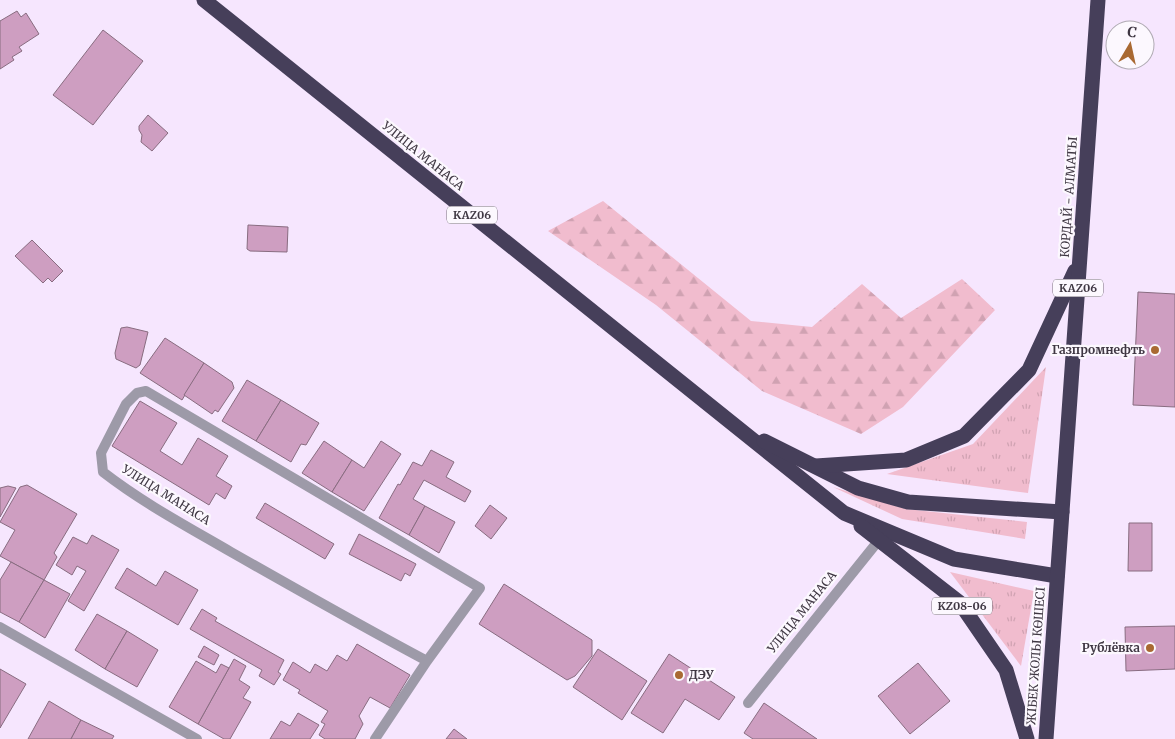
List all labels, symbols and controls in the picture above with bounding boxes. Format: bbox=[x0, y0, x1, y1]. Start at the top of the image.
north arrow bbox=[1105, 20, 1155, 70]
text: С bbox=[1126, 23, 1138, 42]
street label: УЛИЦА МАНАСА bbox=[378, 117, 468, 194]
street label: КОРДАЙ - АЛМАТЫ bbox=[1057, 136, 1080, 258]
road number: KAZ06 bbox=[447, 206, 497, 224]
road number: KAZ06 bbox=[1053, 280, 1103, 296]
place label: Газпромнефть bbox=[1052, 342, 1145, 357]
marker: Газпромнефть bbox=[1149, 344, 1161, 356]
street label: УЛИЦА МАНАСА bbox=[119, 461, 214, 528]
street label: УЛИЦА МАНАСА bbox=[763, 567, 840, 657]
street label: ЖІБЕК ЖОЛЫ КӨШЕСІ bbox=[1023, 587, 1048, 725]
road number: KZ08-06 bbox=[932, 598, 992, 614]
place label: Рублёвка bbox=[1082, 640, 1140, 655]
marker: Рублёвка bbox=[1144, 642, 1156, 654]
place label: ДЭУ bbox=[689, 667, 714, 682]
marker: ДЭУ bbox=[673, 669, 685, 681]

